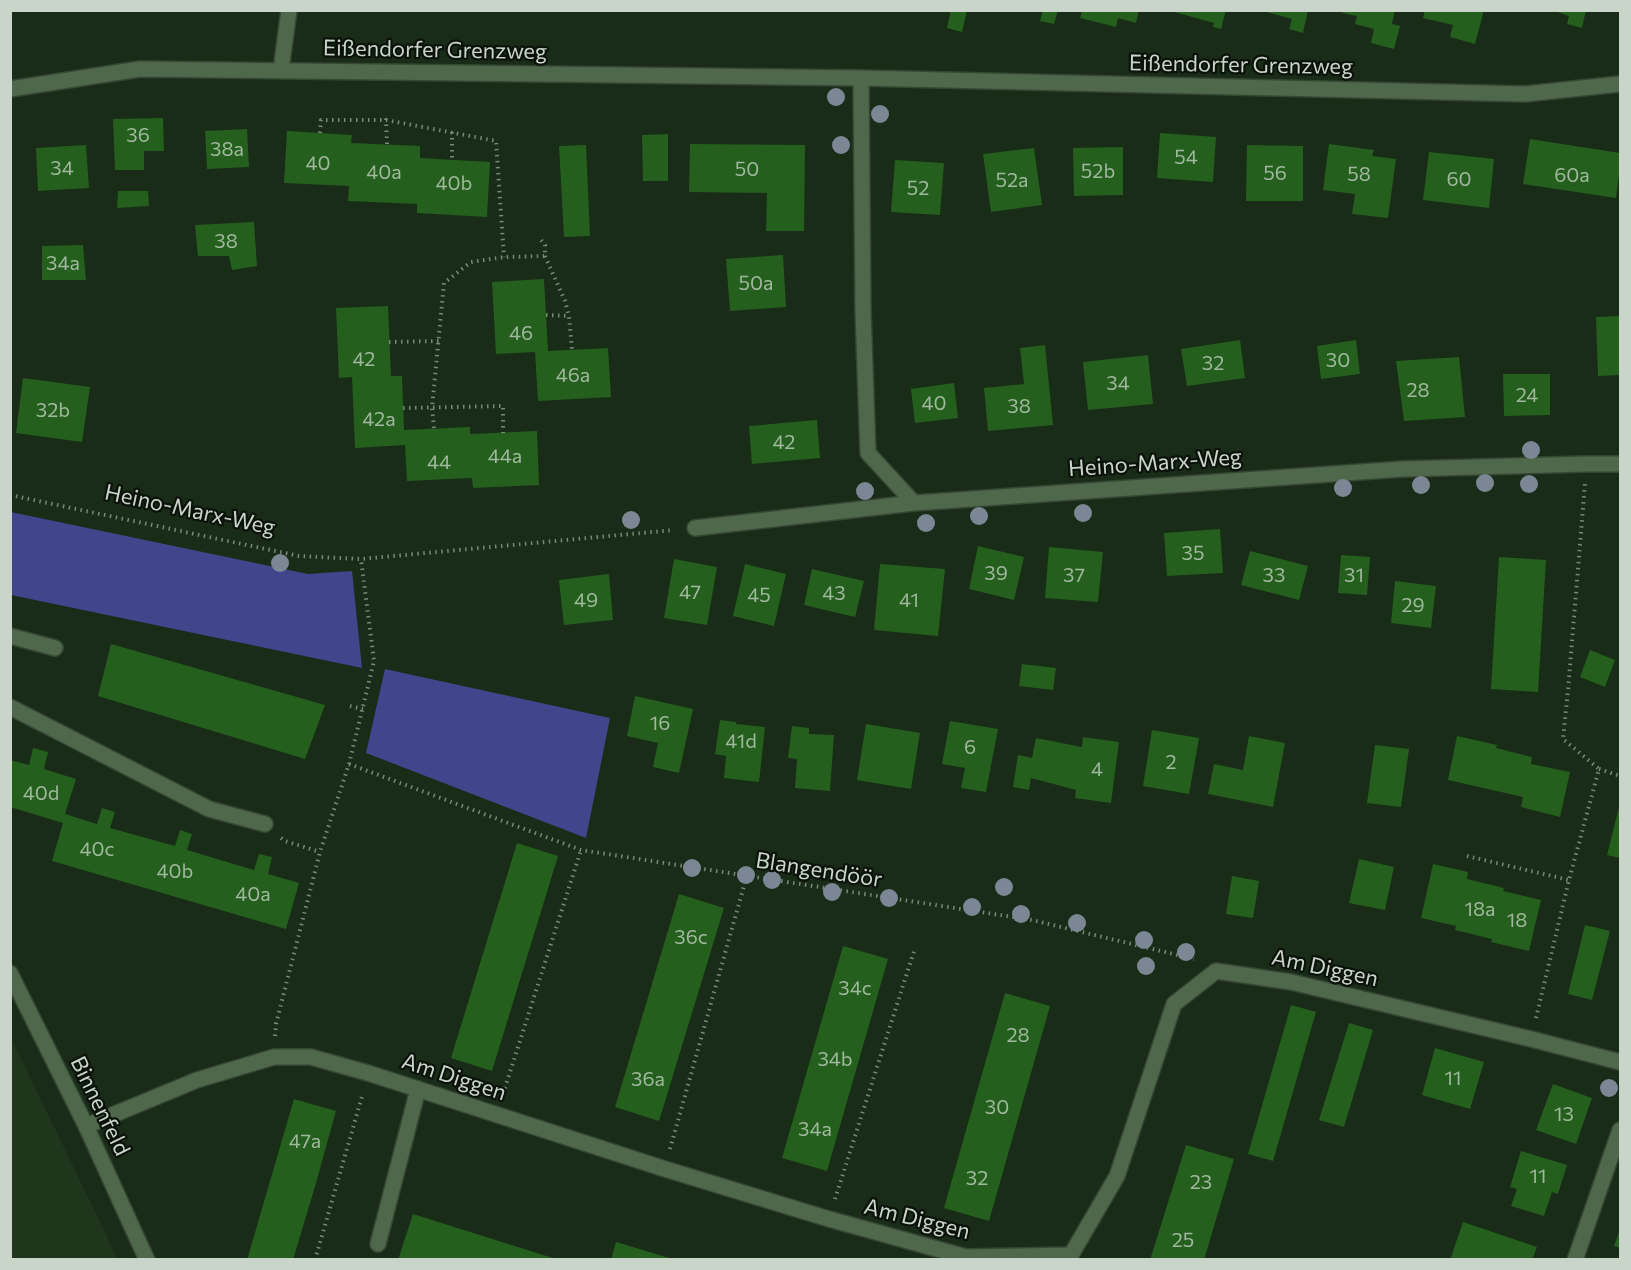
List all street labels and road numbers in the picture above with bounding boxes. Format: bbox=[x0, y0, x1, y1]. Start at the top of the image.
street label: Eißendorfer Grenzweg bbox=[323, 35, 547, 65]
street label: Eißendorfer Grenzweg bbox=[1129, 50, 1353, 80]
street label: Heino-Marx-Weg bbox=[1067, 444, 1243, 482]
street label: Heino-Marx-Weg bbox=[102, 479, 278, 541]
street label: Blangendöör bbox=[754, 847, 884, 893]
street label: Am Diggen bbox=[1269, 944, 1381, 992]
street label: Am Diggen bbox=[398, 1048, 510, 1106]
street label: Binnenfeld bbox=[65, 1052, 135, 1160]
street label: Am Diggen bbox=[861, 1193, 973, 1245]

